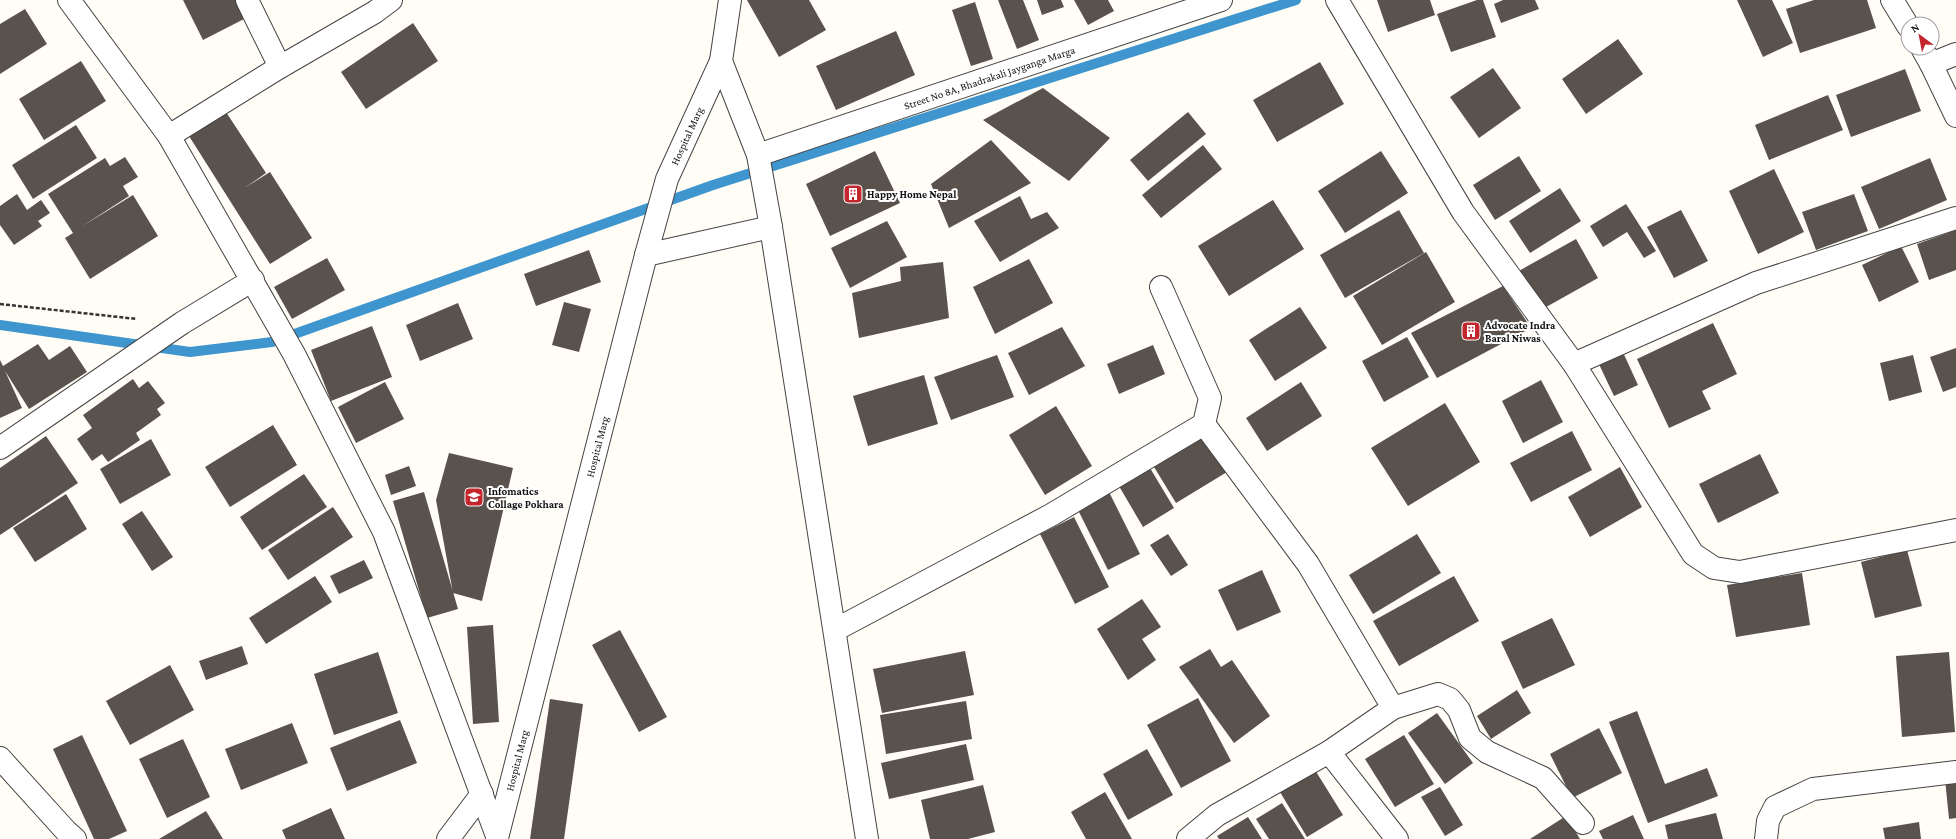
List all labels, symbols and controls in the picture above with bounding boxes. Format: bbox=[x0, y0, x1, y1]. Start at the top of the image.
north arrow bbox=[1900, 16, 1940, 56]
text: N bbox=[1908, 20, 1921, 35]
street label: Street No 8A, Bhadrakali Jayganga Marga bbox=[902, 43, 1076, 112]
street label: Hospital Marg bbox=[668, 104, 706, 167]
building icon: Happy Home Nepal bbox=[842, 183, 864, 205]
place label: Happy Home Nepal bbox=[867, 188, 957, 200]
place label: Advocate Indra Baral Niwas bbox=[1484, 319, 1556, 344]
building icon: Advocate Indra Baral Niwas bbox=[1460, 320, 1482, 342]
street label: Hospital Marg bbox=[583, 414, 612, 478]
place label: Infomatics Collage Pokhara bbox=[488, 485, 564, 510]
school or university icon: Infomatics Collage Pokhara bbox=[463, 486, 485, 508]
street label: Hospital Marg bbox=[503, 728, 532, 792]

